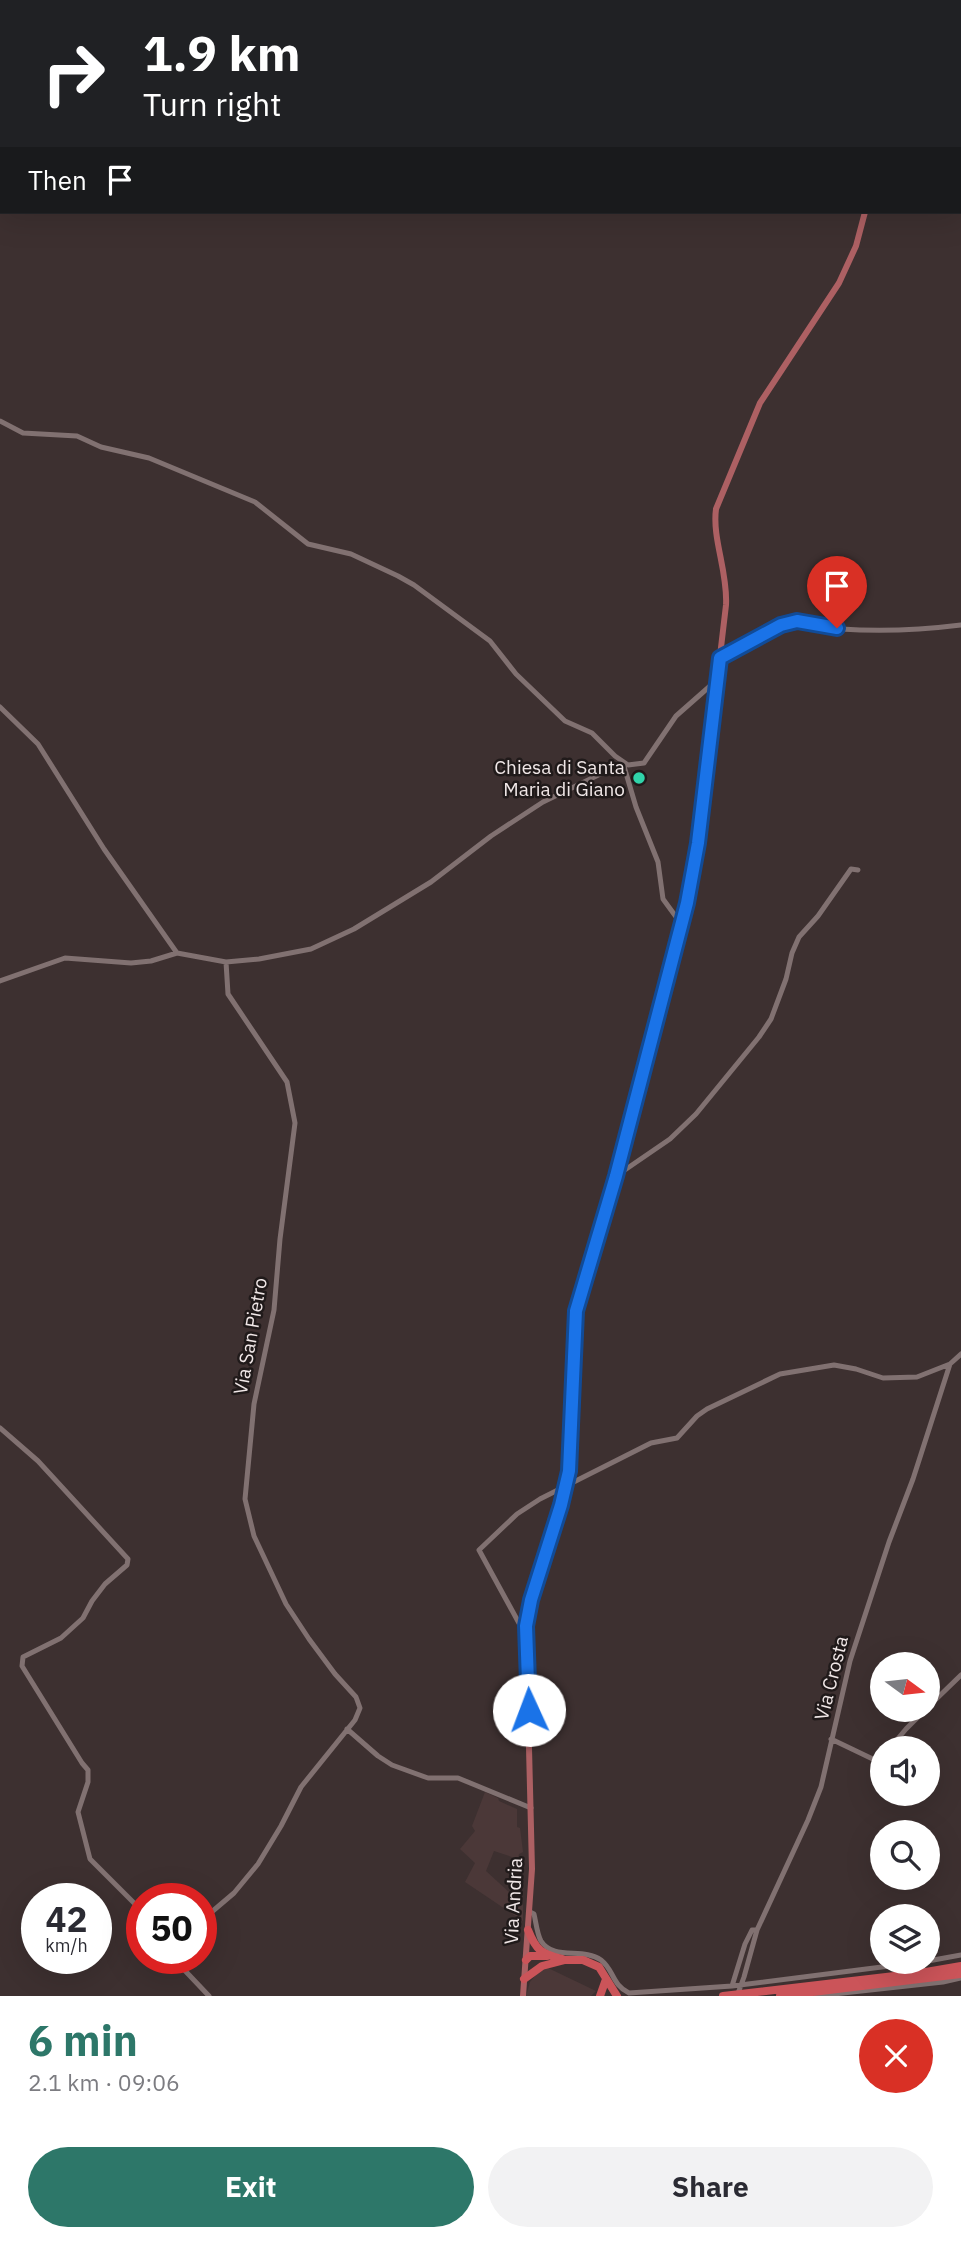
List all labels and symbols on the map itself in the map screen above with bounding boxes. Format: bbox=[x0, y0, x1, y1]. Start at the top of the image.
pin bbox=[807, 556, 867, 628]
place label: Chiesa di Santa Maria di Giano bbox=[494, 755, 625, 801]
marker: Chiesa di Santa Maria di Giano bbox=[631, 770, 647, 786]
street label: Via San Pietro bbox=[228, 1276, 272, 1396]
street label: Via Crosta bbox=[809, 1633, 853, 1723]
north arrow bbox=[870, 1652, 940, 1722]
position arrow bbox=[492, 1673, 566, 1747]
street label: Via Andria bbox=[499, 1857, 527, 1945]
speed limit sign: 50 bbox=[126, 1883, 217, 1974]

